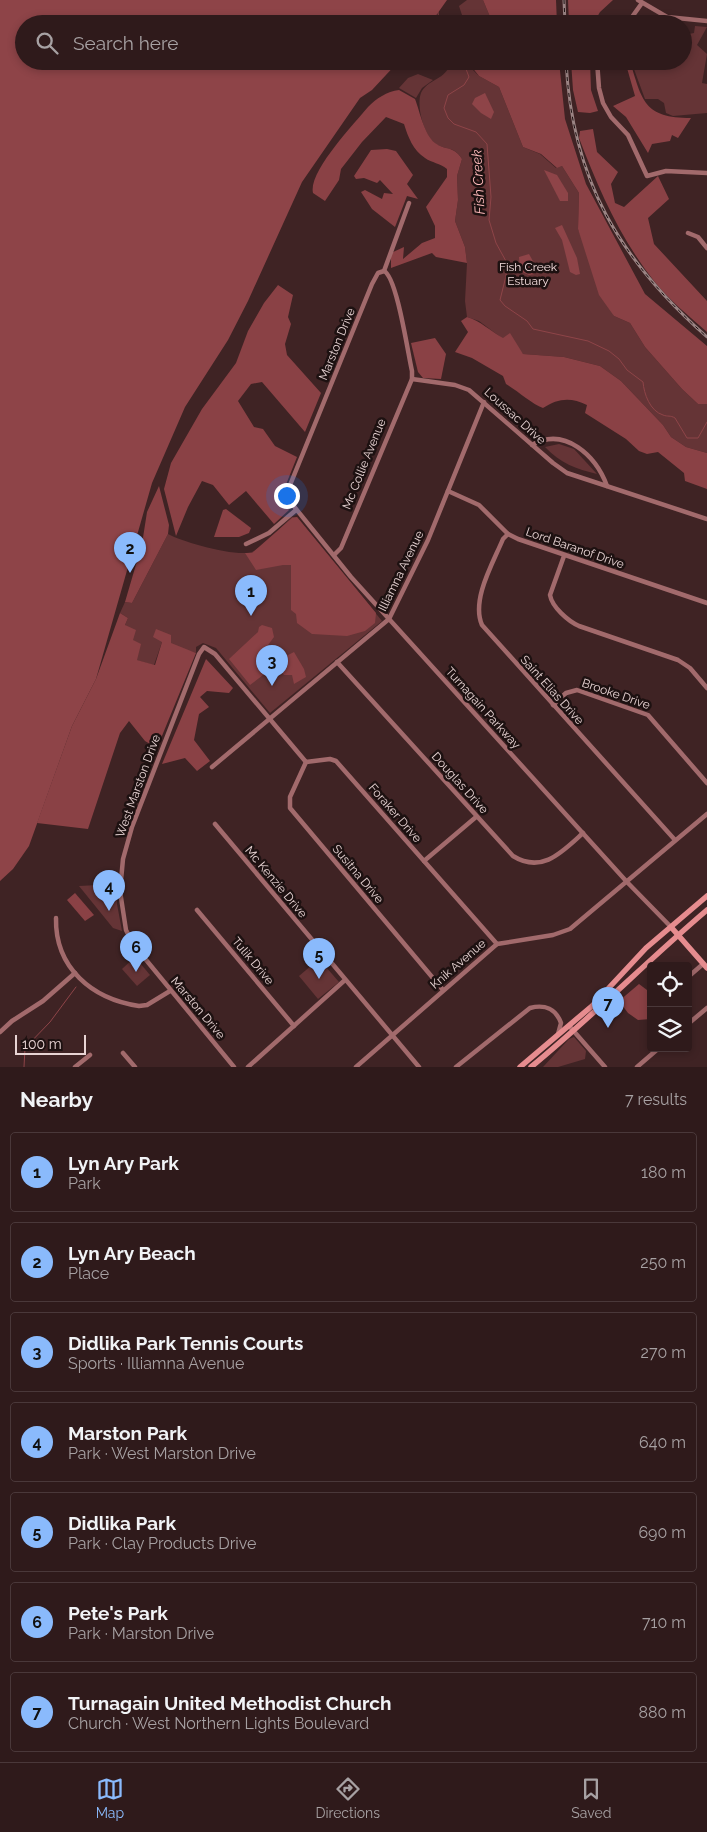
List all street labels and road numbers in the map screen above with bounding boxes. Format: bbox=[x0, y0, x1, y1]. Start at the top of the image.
street label: Marston Drive bbox=[316, 306, 358, 382]
street label: Loussac Drive bbox=[482, 385, 548, 447]
street label: Mc Collie Avenue bbox=[339, 417, 389, 511]
street label: Lord Baranof Drive bbox=[524, 525, 626, 571]
street label: Illiamna Avenue bbox=[375, 528, 427, 614]
street label: Saint Elias Drive bbox=[517, 653, 587, 727]
street label: Turnagain Parkway bbox=[443, 664, 524, 752]
street label: Brooke Drive bbox=[580, 676, 652, 712]
street label: West Marston Drive bbox=[113, 733, 163, 839]
street label: Douglas Drive bbox=[429, 749, 491, 817]
street label: Foraker Drive bbox=[366, 781, 424, 845]
street label: Susitna Drive bbox=[329, 842, 387, 906]
street label: Mc Kenzie Drive bbox=[242, 844, 310, 920]
street label: Tulik Drive bbox=[229, 935, 277, 987]
street label: Knik Avenue bbox=[428, 936, 488, 992]
street label: Marston Drive bbox=[168, 974, 228, 1042]

